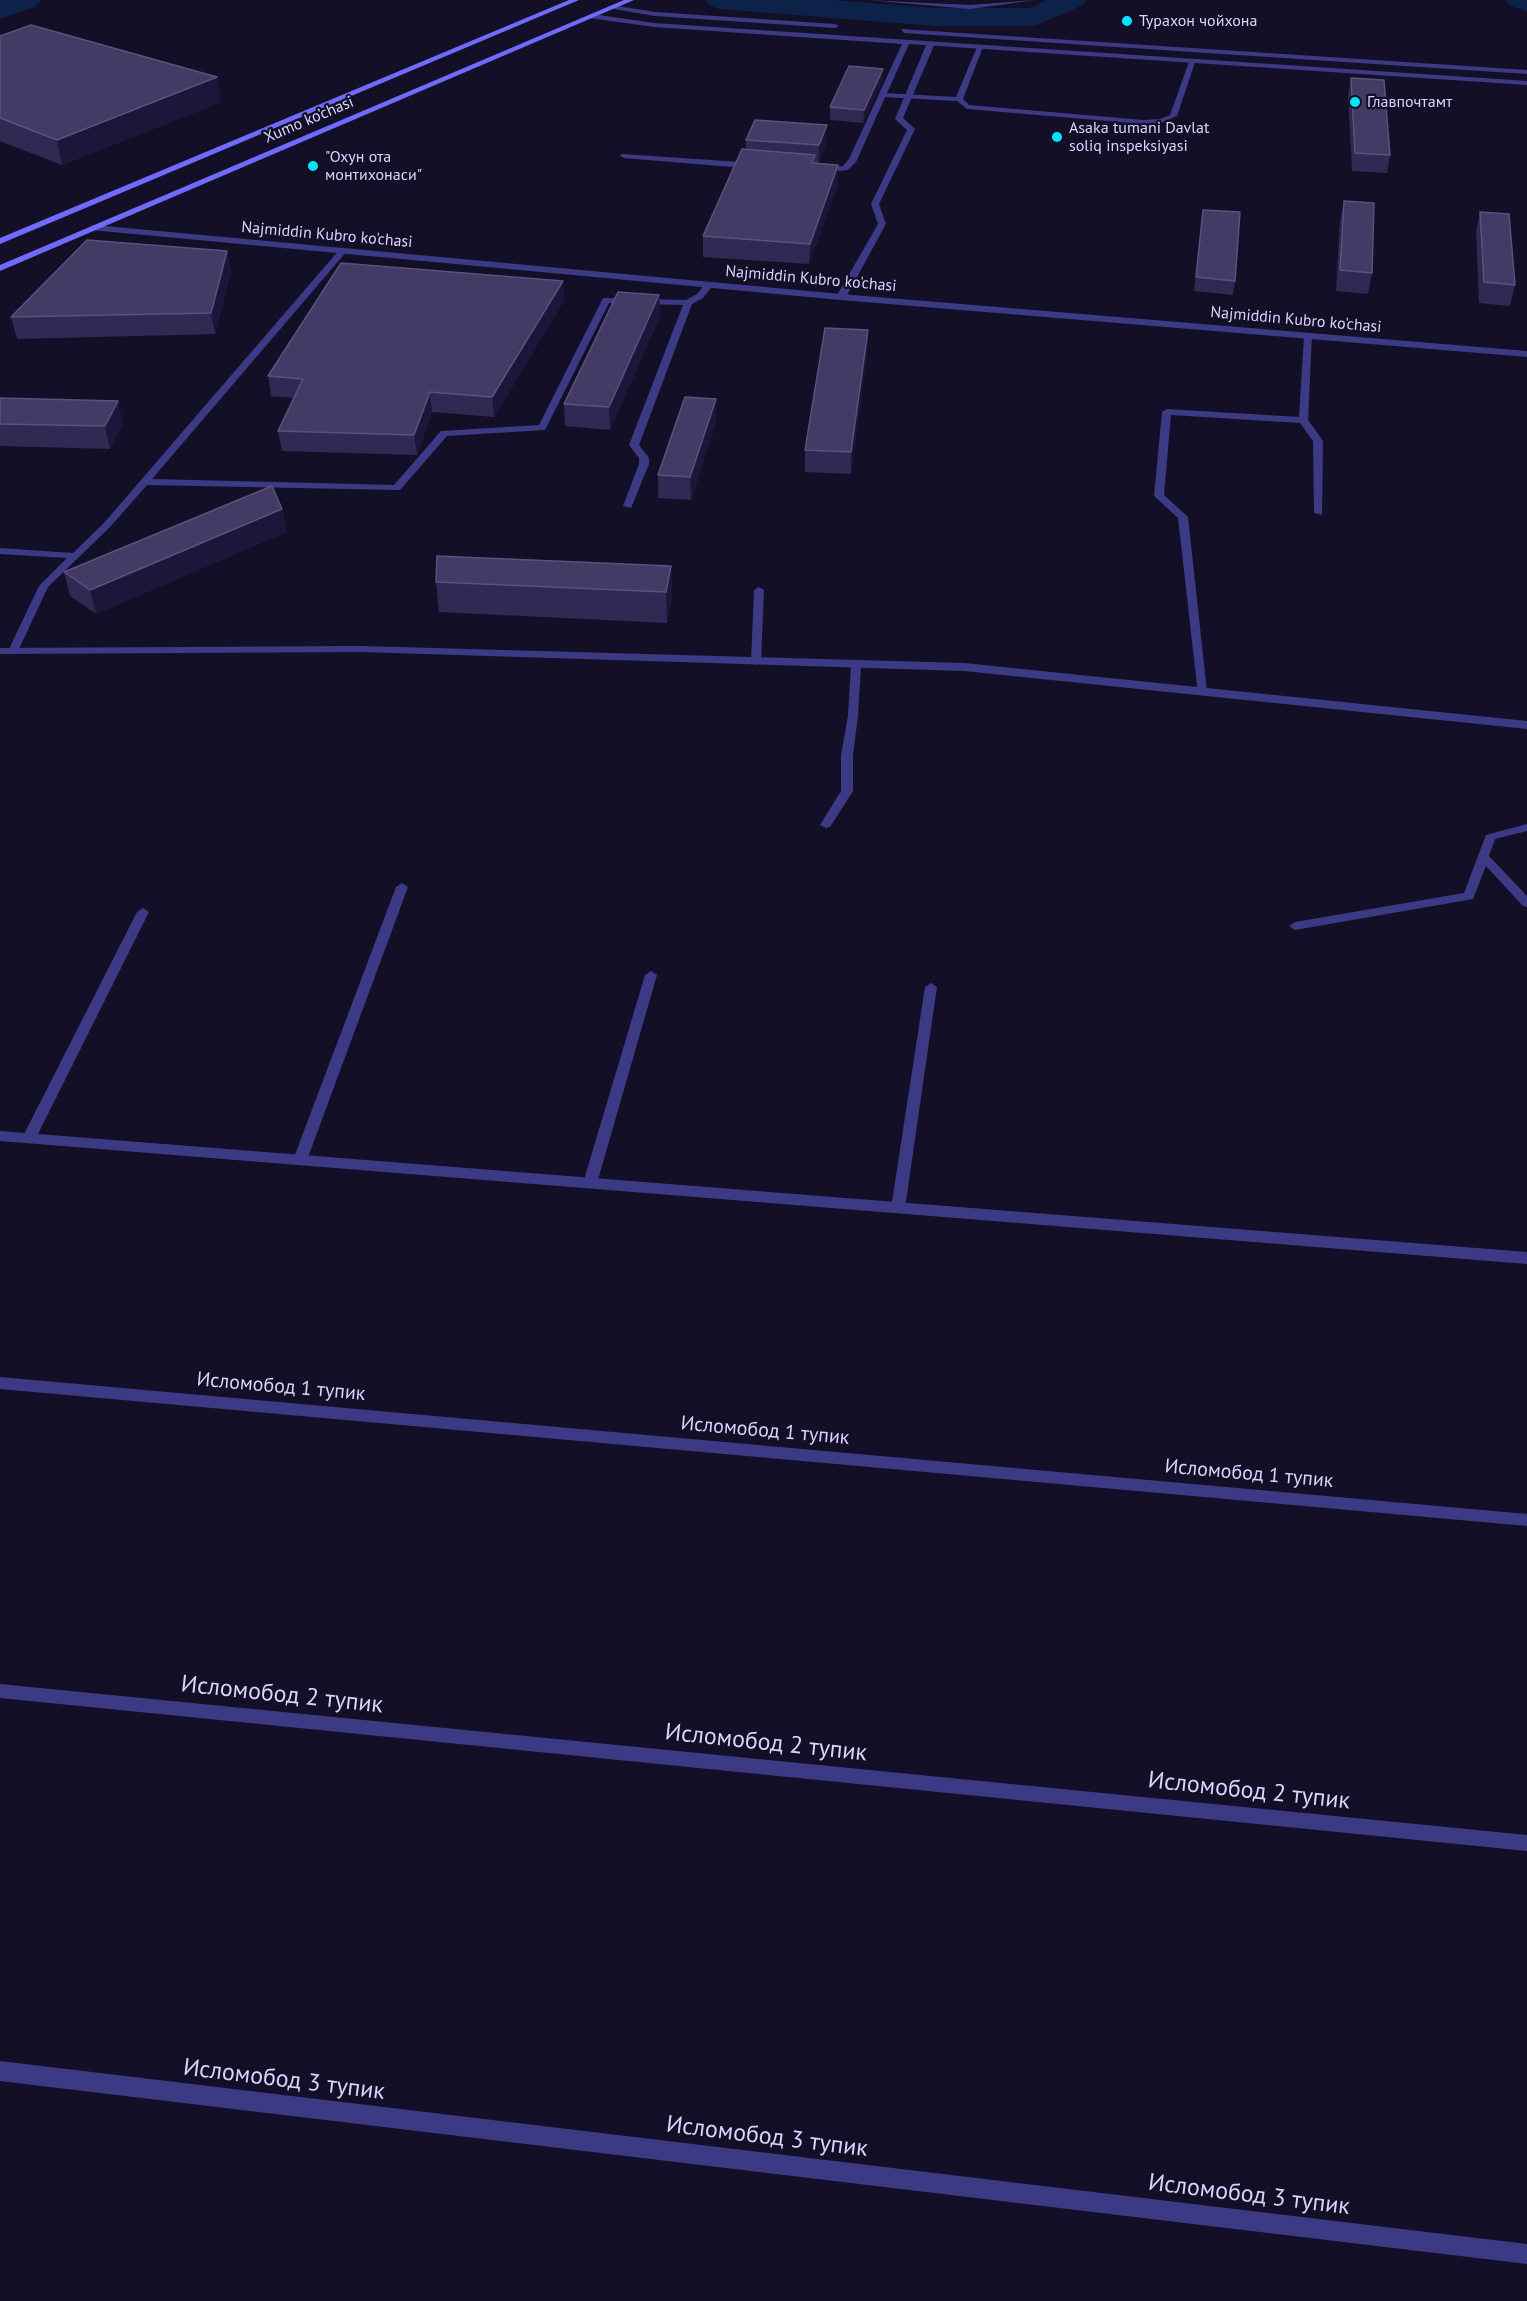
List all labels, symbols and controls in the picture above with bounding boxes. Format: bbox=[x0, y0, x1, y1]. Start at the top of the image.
place label: Турахон чойхона bbox=[1139, 11, 1257, 31]
marker: Турахон чойхона bbox=[1120, 14, 1134, 28]
place label: Главпочтамт bbox=[1367, 92, 1452, 112]
street label: Xumo ko’chasi bbox=[261, 93, 357, 147]
marker: Главпочтамт bbox=[1348, 95, 1362, 109]
place label: Asaka tumani Davlat soliq inspeksiyasi bbox=[1069, 118, 1209, 156]
marker: Asaka tumani Davlat soliq inspeksiyasi bbox=[1050, 130, 1064, 144]
place label: "Охун ота монтихонаси" bbox=[325, 147, 422, 185]
marker: "Охун ота монтихонаси" bbox=[306, 159, 320, 173]
street label: Najmiddin Kubro ko'chasi bbox=[241, 218, 413, 252]
street label: Najmiddin Kubro ko'chasi bbox=[725, 262, 897, 296]
street label: Najmiddin Kubro ko'chasi bbox=[1210, 303, 1382, 337]
street label: Исломобод 1 тупик bbox=[196, 1368, 366, 1406]
street label: Исломобод 1 тупик bbox=[680, 1412, 850, 1450]
street label: Исломобод 1 тупик bbox=[1164, 1455, 1334, 1493]
street label: Исломобод 2 тупик bbox=[180, 1670, 384, 1720]
street label: Исломобод 2 тупик bbox=[664, 1718, 868, 1768]
street label: Исломобод 2 тупик bbox=[1147, 1766, 1351, 1816]
street label: Исломобод 3 тупик bbox=[181, 2053, 387, 2107]
street label: Исломобод 3 тупик bbox=[664, 2110, 870, 2164]
street label: Исломобод 3 тупик bbox=[1146, 2168, 1352, 2222]

